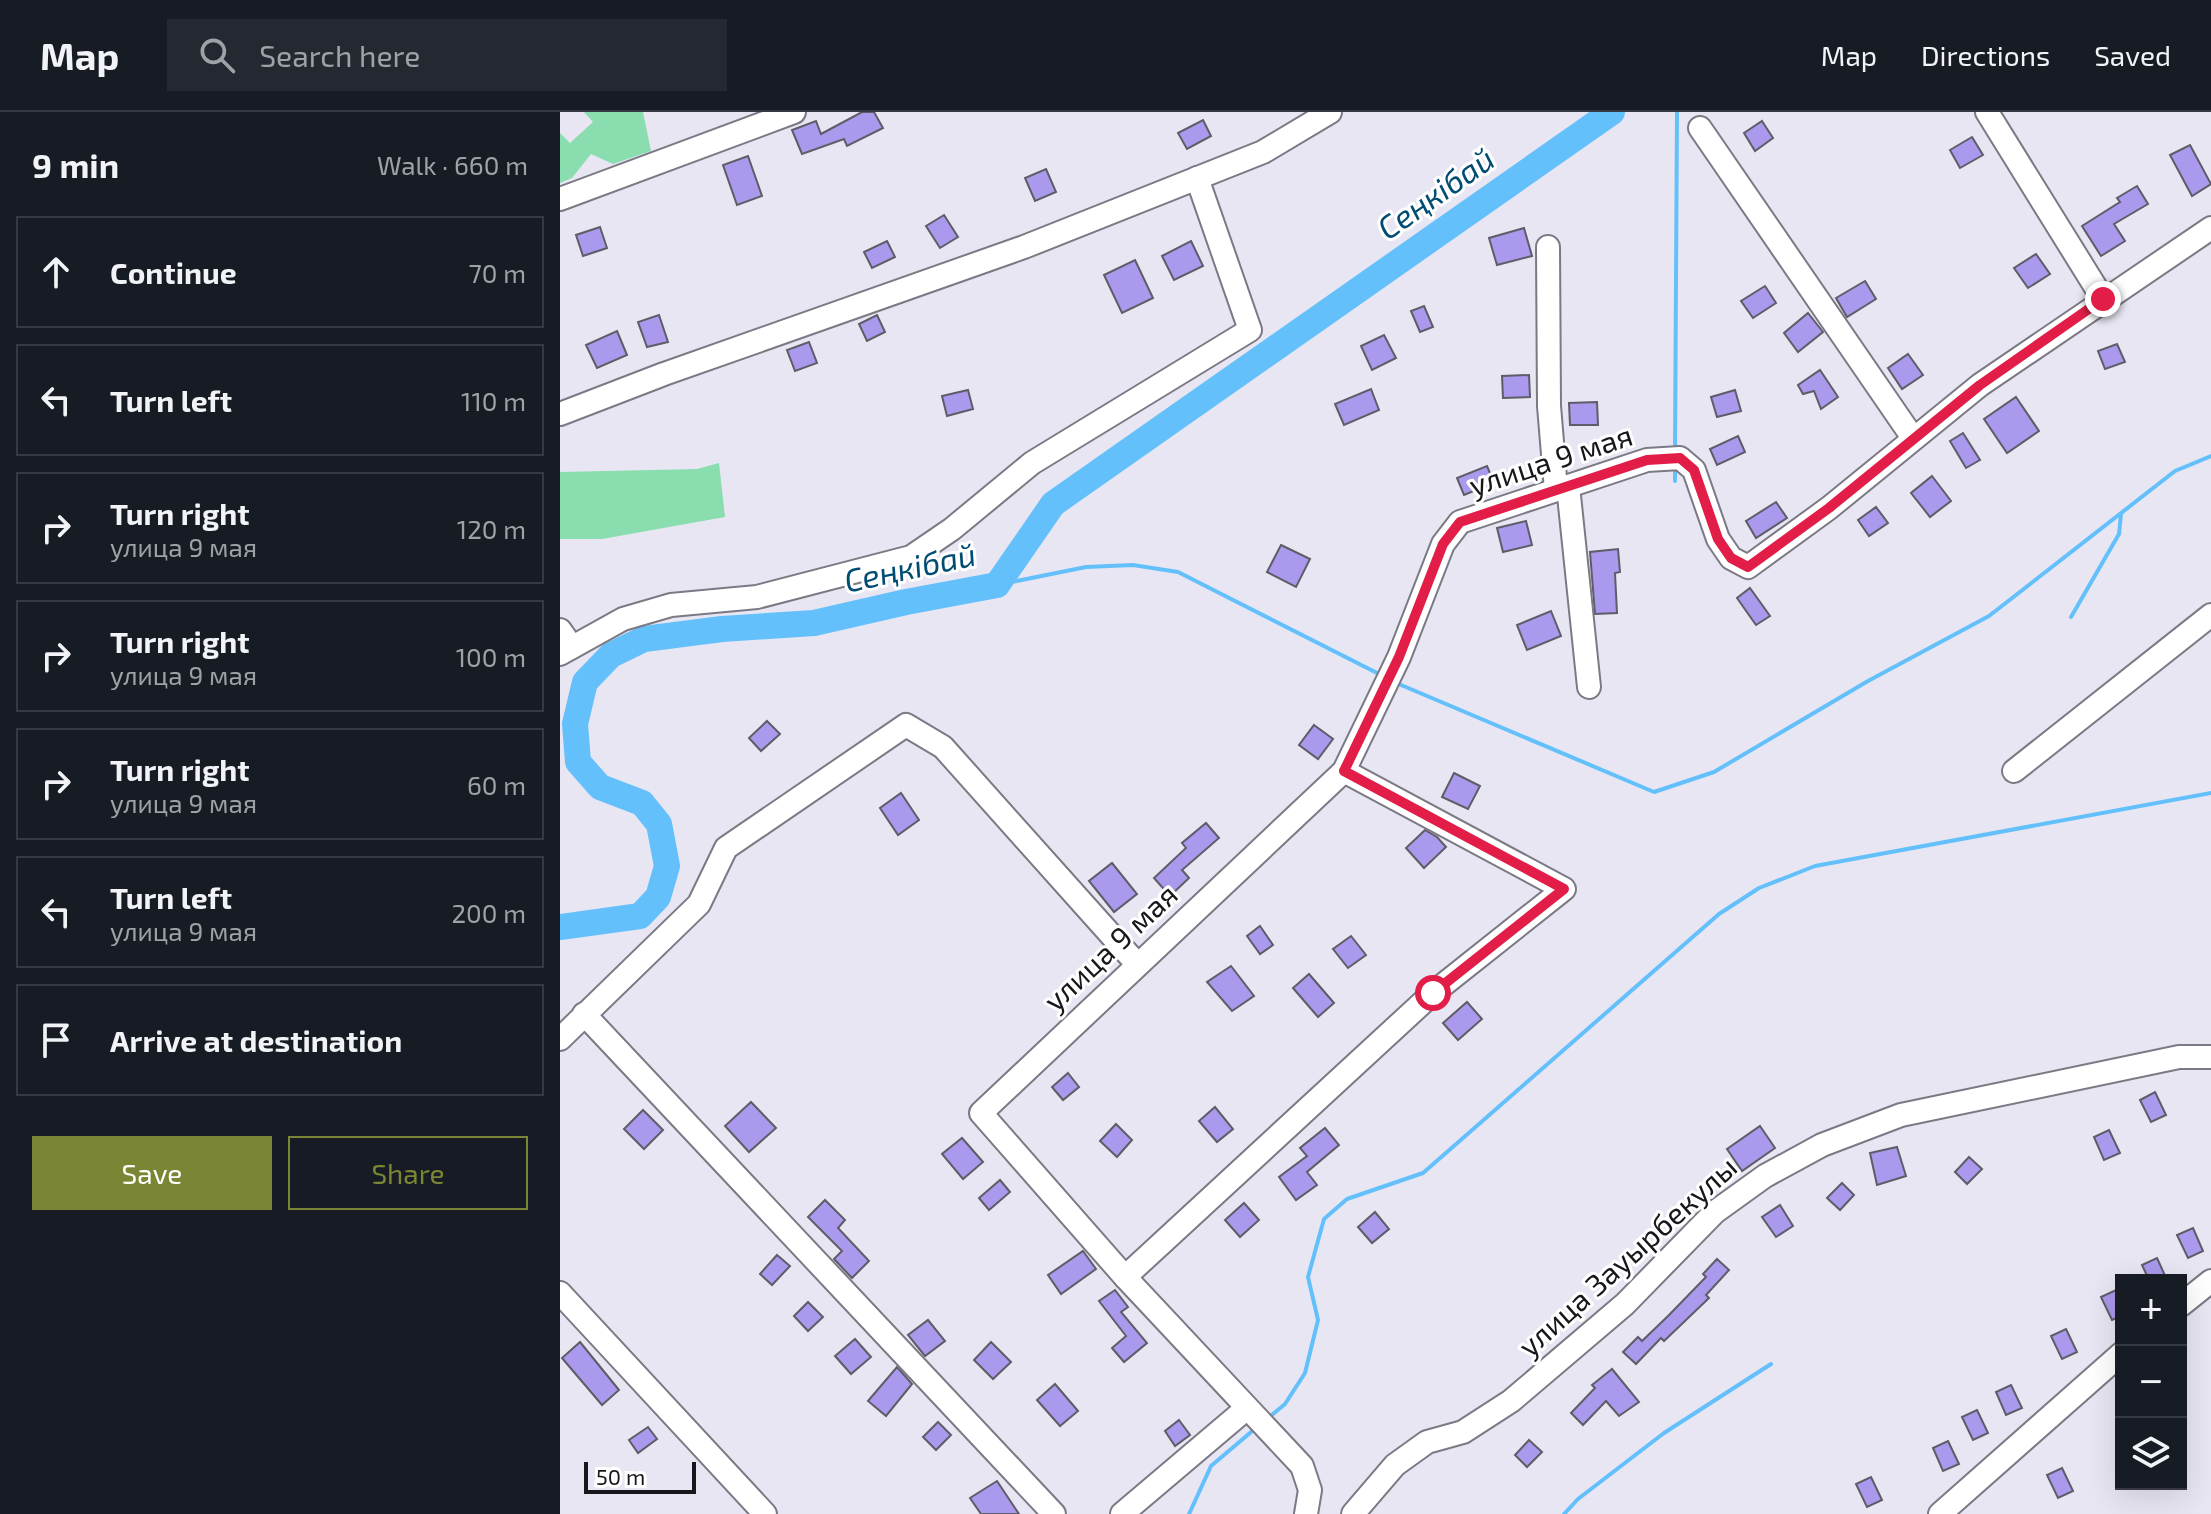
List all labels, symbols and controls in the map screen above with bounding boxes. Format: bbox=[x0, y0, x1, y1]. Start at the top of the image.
search box bbox=[167, 19, 727, 91]
text: Map bbox=[40, 32, 119, 78]
icon: search bbox=[195, 33, 239, 77]
text: Search here bbox=[259, 37, 420, 73]
text: Map bbox=[1821, 38, 1877, 72]
text: Directions bbox=[1921, 38, 2050, 72]
text: Saved bbox=[2094, 38, 2171, 72]
water label: Сеңкібай bbox=[1369, 138, 1501, 246]
text: 9 min bbox=[32, 144, 119, 185]
text: Walk · 660 m bbox=[377, 149, 528, 180]
icon: ahead bbox=[34, 250, 78, 294]
text: Continue bbox=[110, 254, 237, 290]
text: 70 m bbox=[468, 257, 526, 288]
route end bbox=[2085, 281, 2121, 317]
icon: left bbox=[34, 378, 78, 422]
text: Turn left bbox=[110, 382, 232, 418]
text: 110 m bbox=[461, 385, 526, 416]
street label: улица 9 мая bbox=[1464, 416, 1637, 503]
text: Turn right bbox=[110, 495, 250, 531]
icon: right bbox=[34, 506, 78, 550]
text: 120 m bbox=[457, 513, 526, 544]
text: улица 9 мая bbox=[110, 531, 257, 562]
water label: Сеңкібай bbox=[840, 534, 979, 599]
text: Turn right bbox=[110, 623, 250, 659]
icon: right bbox=[34, 634, 78, 678]
text: 100 m bbox=[456, 641, 526, 672]
text: улица 9 мая bbox=[110, 659, 257, 690]
text: Turn right bbox=[110, 751, 250, 787]
icon: right bbox=[34, 762, 78, 806]
text: 60 m bbox=[467, 769, 526, 800]
text: улица 9 мая bbox=[110, 787, 257, 818]
street label: улица 9 мая bbox=[1035, 876, 1185, 1018]
text: Turn left bbox=[110, 879, 232, 915]
icon: left bbox=[34, 890, 78, 934]
text: 200 m bbox=[451, 897, 526, 928]
text: улица 9 мая bbox=[110, 915, 257, 946]
route start bbox=[1415, 975, 1451, 1011]
icon: arrive bbox=[34, 1018, 78, 1062]
text: Arrive at destination bbox=[110, 1022, 402, 1058]
button: Save bbox=[32, 1136, 272, 1210]
button: Share bbox=[288, 1136, 528, 1210]
street label: улица Зауырбекулы bbox=[1510, 1148, 1744, 1364]
map controls bbox=[2115, 1274, 2187, 1490]
button: + bbox=[2115, 1274, 2187, 1346]
button: − bbox=[2115, 1346, 2187, 1418]
button: layers bbox=[2115, 1418, 2187, 1490]
scale bar bbox=[584, 1458, 696, 1494]
text: 50 m bbox=[596, 1463, 645, 1489]

